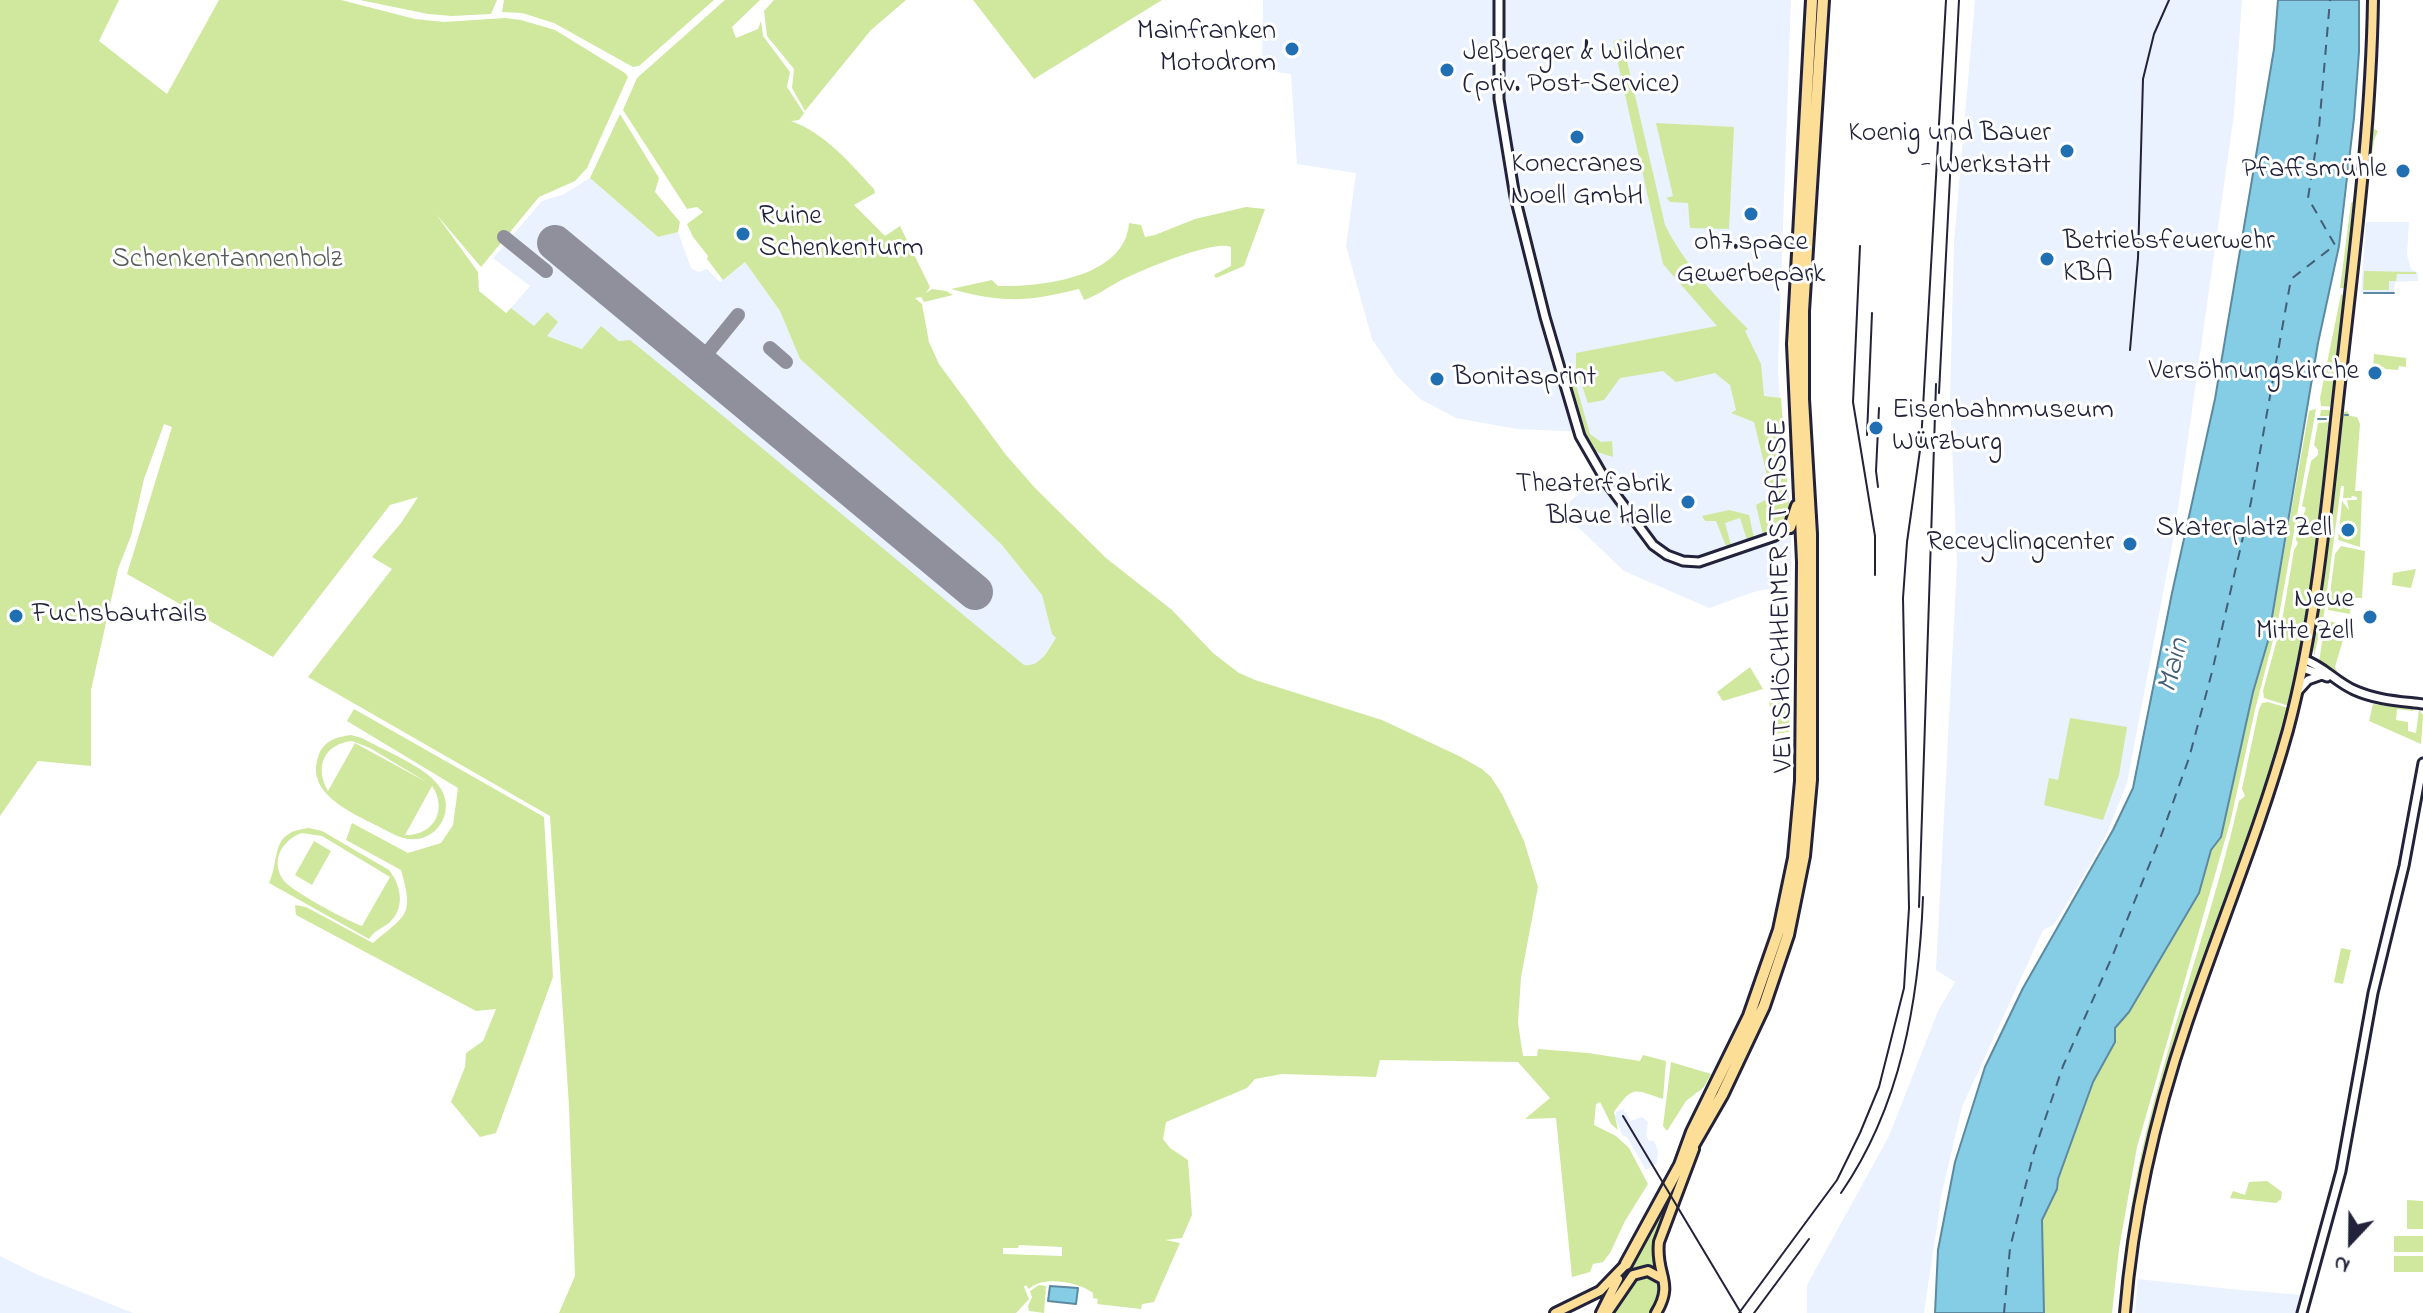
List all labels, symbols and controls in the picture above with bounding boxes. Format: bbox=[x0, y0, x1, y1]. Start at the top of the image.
place label: Mainfranken Motodrom bbox=[1137, 16, 1276, 82]
place label: Jeßberger & Wildner (priv. Post-Service) bbox=[1463, 37, 1684, 103]
marker: Mainfranken Motodrom bbox=[1283, 40, 1301, 58]
marker: Jeßberger & Wildner (priv. Post-Service) bbox=[1438, 61, 1456, 79]
place label: Koenig und Bauer - Werkstatt bbox=[1848, 118, 2051, 184]
marker: Konecranes Noell GmbH bbox=[1568, 128, 1586, 146]
marker: Koenig und Bauer - Werkstatt bbox=[2058, 142, 2076, 160]
place label: Konecranes Noell GmbH bbox=[1511, 149, 1643, 215]
place label: Pfaffsmühle bbox=[2242, 154, 2387, 188]
marker: Pfaffsmühle bbox=[2394, 162, 2412, 180]
place label: Ruine Schenkenturm bbox=[759, 201, 923, 267]
marker: oh7.space Gewerbepark bbox=[1742, 205, 1760, 223]
marker: Ruine Schenkenturm bbox=[734, 225, 752, 243]
place label: Betriebsfeuerwehr KBA bbox=[2063, 226, 2275, 292]
place label: oh7.space Gewerbepark bbox=[1677, 227, 1825, 293]
park label: Schenkentannenholz bbox=[112, 244, 342, 278]
marker: Betriebsfeuerwehr KBA bbox=[2038, 250, 2056, 268]
place label: Versöhnungskirche bbox=[2149, 356, 2359, 390]
place label: Bonitasprint bbox=[1453, 362, 1596, 396]
marker: Versöhnungskirche bbox=[2366, 364, 2384, 382]
marker: Bonitasprint bbox=[1428, 370, 1446, 388]
place label: Eisenbahnmuseum Würzburg bbox=[1892, 395, 2114, 461]
street label: VEITSHÖCHHEIMER STRASSE bbox=[1763, 419, 1803, 773]
marker: Eisenbahnmuseum Würzburg bbox=[1867, 419, 1885, 437]
place label: Theaterfabrik Blaue Halle bbox=[1515, 469, 1672, 535]
marker: Theaterfabrik Blaue Halle bbox=[1679, 493, 1697, 511]
place label: Skaterplatz Zell bbox=[2156, 513, 2332, 547]
marker: Skaterplatz Zell bbox=[2339, 521, 2357, 539]
place label: Receyclingcenter bbox=[1927, 527, 2114, 561]
marker: Receyclingcenter bbox=[2121, 535, 2139, 553]
place label: Neue Mitte Zell bbox=[2256, 584, 2354, 650]
place label: Fuchsbautrails bbox=[32, 599, 207, 633]
marker: Fuchsbautrails bbox=[7, 607, 25, 625]
marker: Neue Mitte Zell bbox=[2361, 608, 2379, 626]
water label: Main bbox=[2152, 635, 2200, 697]
north arrow bbox=[2311, 1201, 2391, 1281]
text: N bbox=[2329, 1246, 2355, 1281]

